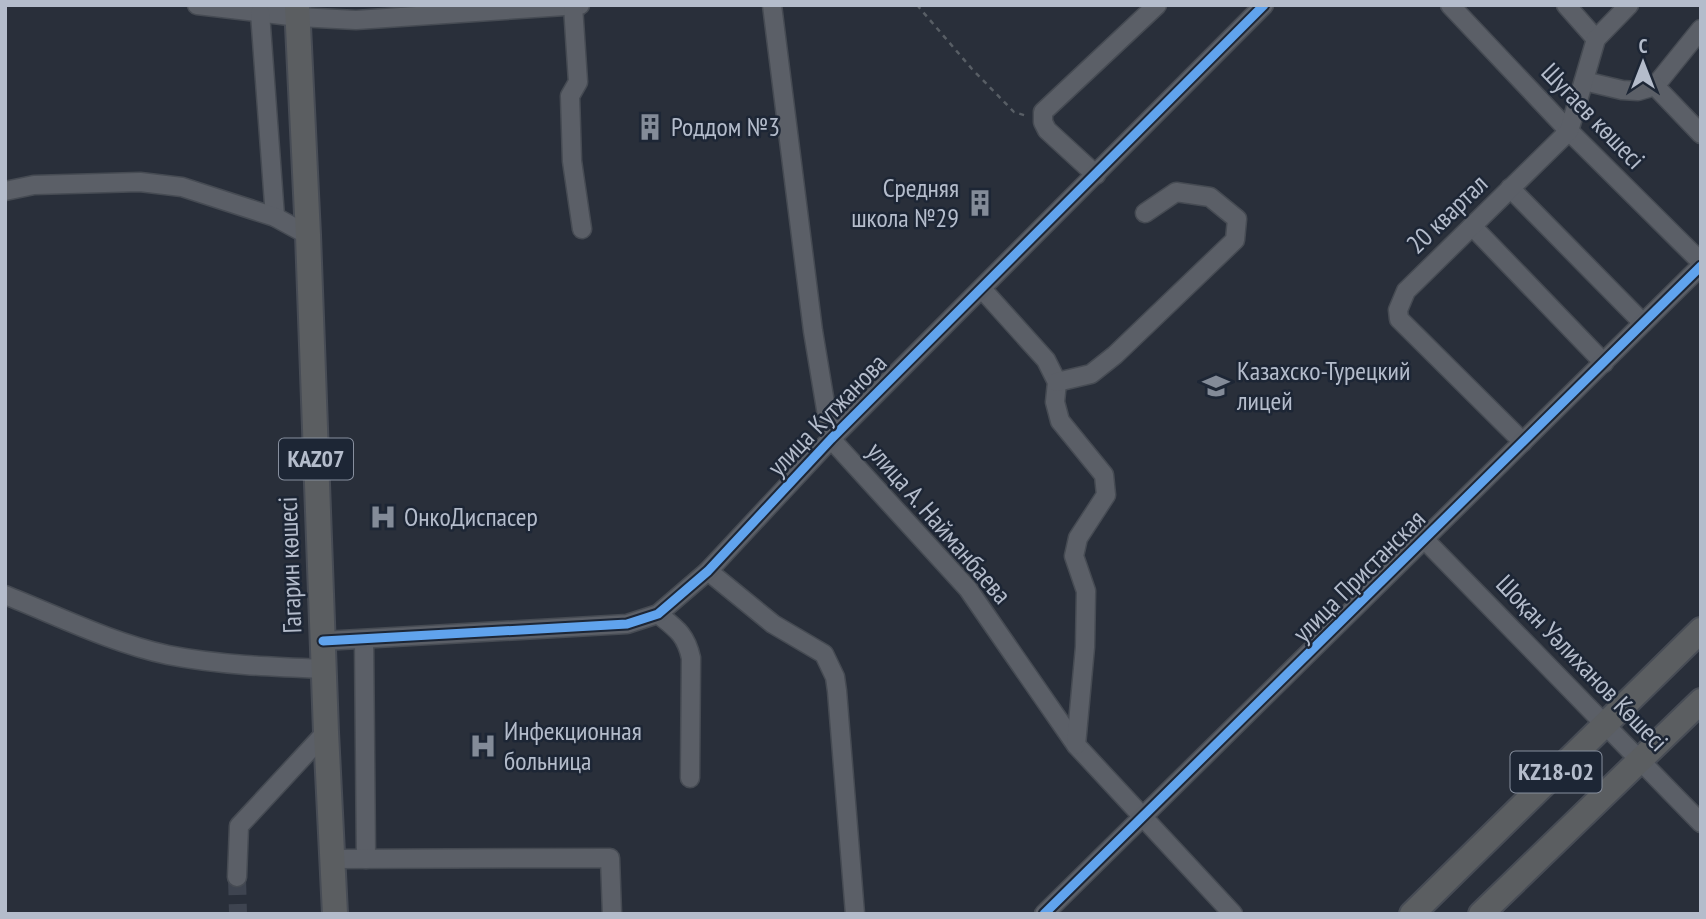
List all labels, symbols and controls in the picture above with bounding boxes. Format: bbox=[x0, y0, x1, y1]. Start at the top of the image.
north arrow bbox=[1608, 28, 1678, 98]
text: С bbox=[1639, 34, 1648, 58]
street label: Шугаев көшесі bbox=[1535, 56, 1652, 176]
place label: Роддом №3 bbox=[671, 110, 780, 143]
building icon: Роддом №3 bbox=[635, 112, 665, 142]
street label: 20 квартал bbox=[1399, 167, 1494, 260]
place label: Средняя школа №29 bbox=[851, 171, 959, 234]
building icon: Средняя школа №29 bbox=[965, 188, 995, 218]
street label: улица Кутжанова bbox=[760, 347, 893, 483]
place label: Казахско-Турецкий лицей bbox=[1236, 354, 1410, 417]
school or university icon: Казахско-Турецкий лицей bbox=[1201, 371, 1231, 401]
street label: улица А. Найманбаева bbox=[860, 435, 1019, 610]
road number: KAZ07 bbox=[279, 438, 353, 480]
street label: Гагарин көшесі bbox=[271, 496, 308, 634]
place label: ОнкоДиспасер bbox=[404, 500, 538, 533]
hospital icon: ОнкоДиспасер bbox=[368, 502, 398, 532]
street label: улица Пристанская bbox=[1285, 502, 1432, 649]
street label: Шоқан Уәлиханов Көшесі bbox=[1490, 567, 1675, 758]
place label: Инфекционная больница bbox=[504, 714, 642, 777]
hospital icon: Инфекционная больница bbox=[468, 731, 498, 761]
road number: KZ18-02 bbox=[1510, 752, 1602, 792]

